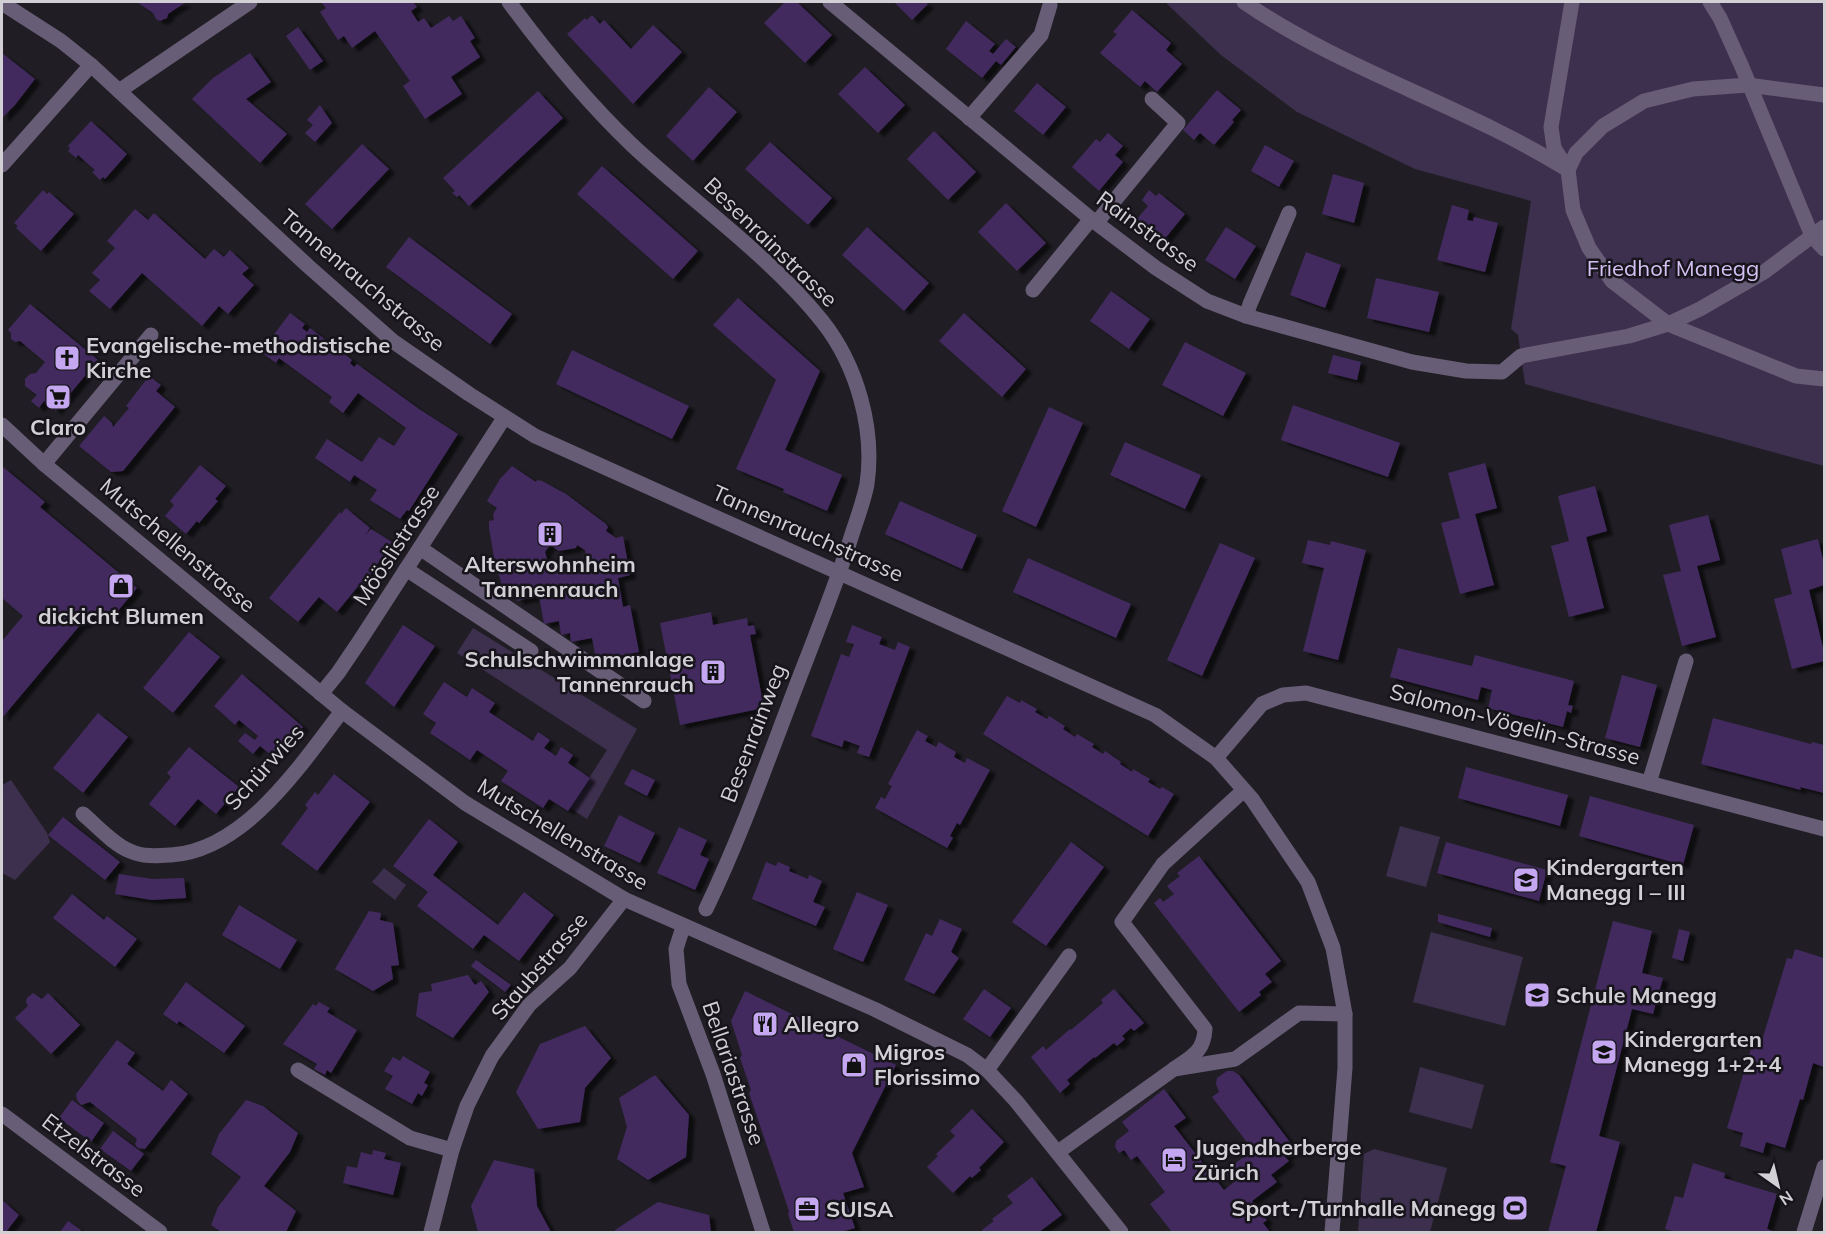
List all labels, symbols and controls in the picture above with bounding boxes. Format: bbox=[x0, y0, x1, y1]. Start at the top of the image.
street label: Besenrainstrasse bbox=[698, 171, 844, 313]
street label: Rainstrasse bbox=[1091, 184, 1205, 278]
street label: Tannenrauchstrasse bbox=[275, 203, 451, 357]
park label: Friedhof Manegg bbox=[1587, 254, 1759, 282]
place label: Evangelische-methodistische Kirche bbox=[86, 331, 390, 384]
church icon: Evangelische-methodistische Kirche bbox=[52, 343, 82, 373]
supermarket icon: Claro bbox=[43, 382, 73, 412]
place label: Claro bbox=[30, 413, 86, 441]
street label: Mutschellenstrasse bbox=[94, 472, 262, 618]
street label: Tannenrauchstrasse bbox=[708, 478, 908, 588]
street label: Mööslistrasse bbox=[346, 479, 446, 611]
building icon: Alterswohnheim Tannenrauch bbox=[535, 519, 565, 549]
place label: Alterswohnheim Tannenrauch bbox=[464, 550, 636, 603]
shop icon: dickicht Blumen bbox=[106, 571, 136, 601]
place label: dickicht Blumen bbox=[38, 602, 204, 630]
place label: Schulschwimmanlage Tannenrauch bbox=[465, 645, 694, 698]
building icon: Schulschwimmanlage Tannenrauch bbox=[698, 657, 728, 687]
street label: Besenrainweg bbox=[714, 660, 792, 806]
street label: Salomon-Vögelin-Strasse bbox=[1387, 677, 1643, 771]
street label: Schürwies bbox=[218, 718, 310, 816]
street label: Mutschellenstrasse bbox=[472, 772, 654, 896]
place label: Kindergarten Manegg I – III bbox=[1546, 853, 1686, 906]
school or university icon: Kindergarten Manegg I – III bbox=[1511, 865, 1541, 895]
street label: Staubstrasse bbox=[485, 906, 593, 1026]
school or university icon: Schule Manegg bbox=[1522, 980, 1552, 1010]
place label: Schule Manegg bbox=[1556, 981, 1717, 1009]
street label: Bellariastrasse bbox=[696, 997, 772, 1149]
restaurant icon: Allegro bbox=[750, 1009, 780, 1039]
place label: Allegro bbox=[784, 1010, 859, 1038]
place label: Kindergarten Manegg 1+2+4 bbox=[1624, 1025, 1782, 1078]
school or university icon: Kindergarten Manegg 1+2+4 bbox=[1589, 1037, 1619, 1067]
place label: Migros Florissimo bbox=[874, 1038, 980, 1091]
shop icon: Migros Florissimo bbox=[839, 1050, 869, 1080]
street label: Etzelstrasse bbox=[37, 1107, 151, 1203]
place label: Jugendherberge Zürich bbox=[1194, 1133, 1362, 1186]
hotel icon: Jugendherberge Zürich bbox=[1159, 1145, 1189, 1175]
north arrow bbox=[1748, 1156, 1808, 1216]
text: N bbox=[1776, 1187, 1797, 1210]
sports icon: Sport-/Turnhalle Manegg bbox=[1500, 1193, 1530, 1223]
office icon: SUISA bbox=[792, 1194, 822, 1224]
place label: Sport-/Turnhalle Manegg bbox=[1231, 1194, 1496, 1222]
place label: SUISA bbox=[826, 1195, 894, 1223]

